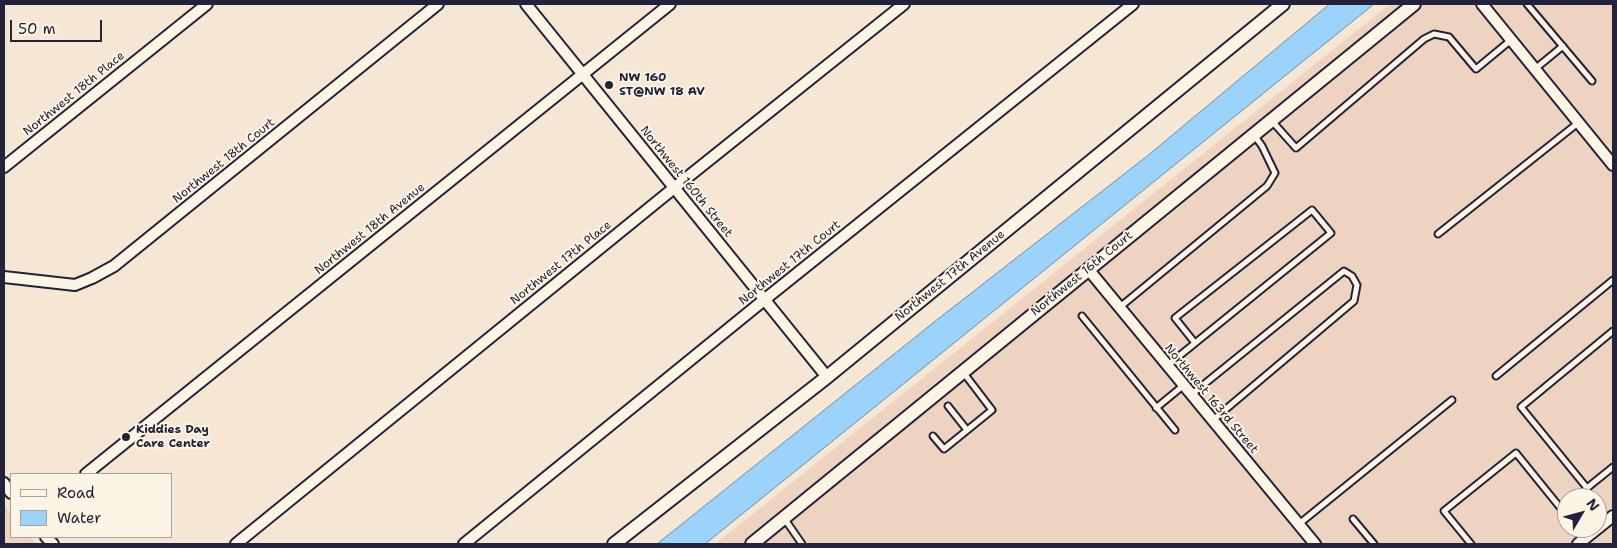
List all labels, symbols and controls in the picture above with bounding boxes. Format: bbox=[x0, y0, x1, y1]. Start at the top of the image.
scale bar bbox=[12, 10, 105, 42]
text: 50 m bbox=[18, 19, 56, 39]
street label: Northwest 18th Place bbox=[21, 49, 127, 139]
place label: NW 160 ST@NW 18 AV bbox=[619, 71, 705, 99]
marker: NW 160 ST@NW 18 AV bbox=[603, 79, 615, 91]
street label: Northwest 18th Court bbox=[170, 115, 278, 207]
street label: Northwest 160th Street bbox=[637, 124, 735, 240]
street label: Northwest 18th Avenue bbox=[312, 180, 428, 278]
street label: Northwest 17th Place bbox=[508, 218, 614, 308]
street label: Northwest 17th Court bbox=[736, 218, 844, 308]
street label: Northwest 17th Avenue bbox=[892, 227, 1008, 325]
street label: Northwest 16th Court bbox=[1028, 228, 1136, 320]
street label: Northwest 163rd Street bbox=[1161, 341, 1261, 457]
place label: Kiddies Day Care Center bbox=[136, 423, 210, 451]
marker: Kiddies Day Care Center bbox=[120, 431, 132, 443]
legend bbox=[10, 473, 172, 538]
text: Road bbox=[57, 483, 95, 503]
north arrow bbox=[1557, 488, 1607, 538]
text: N bbox=[1583, 495, 1604, 514]
text: Water bbox=[57, 508, 101, 528]

